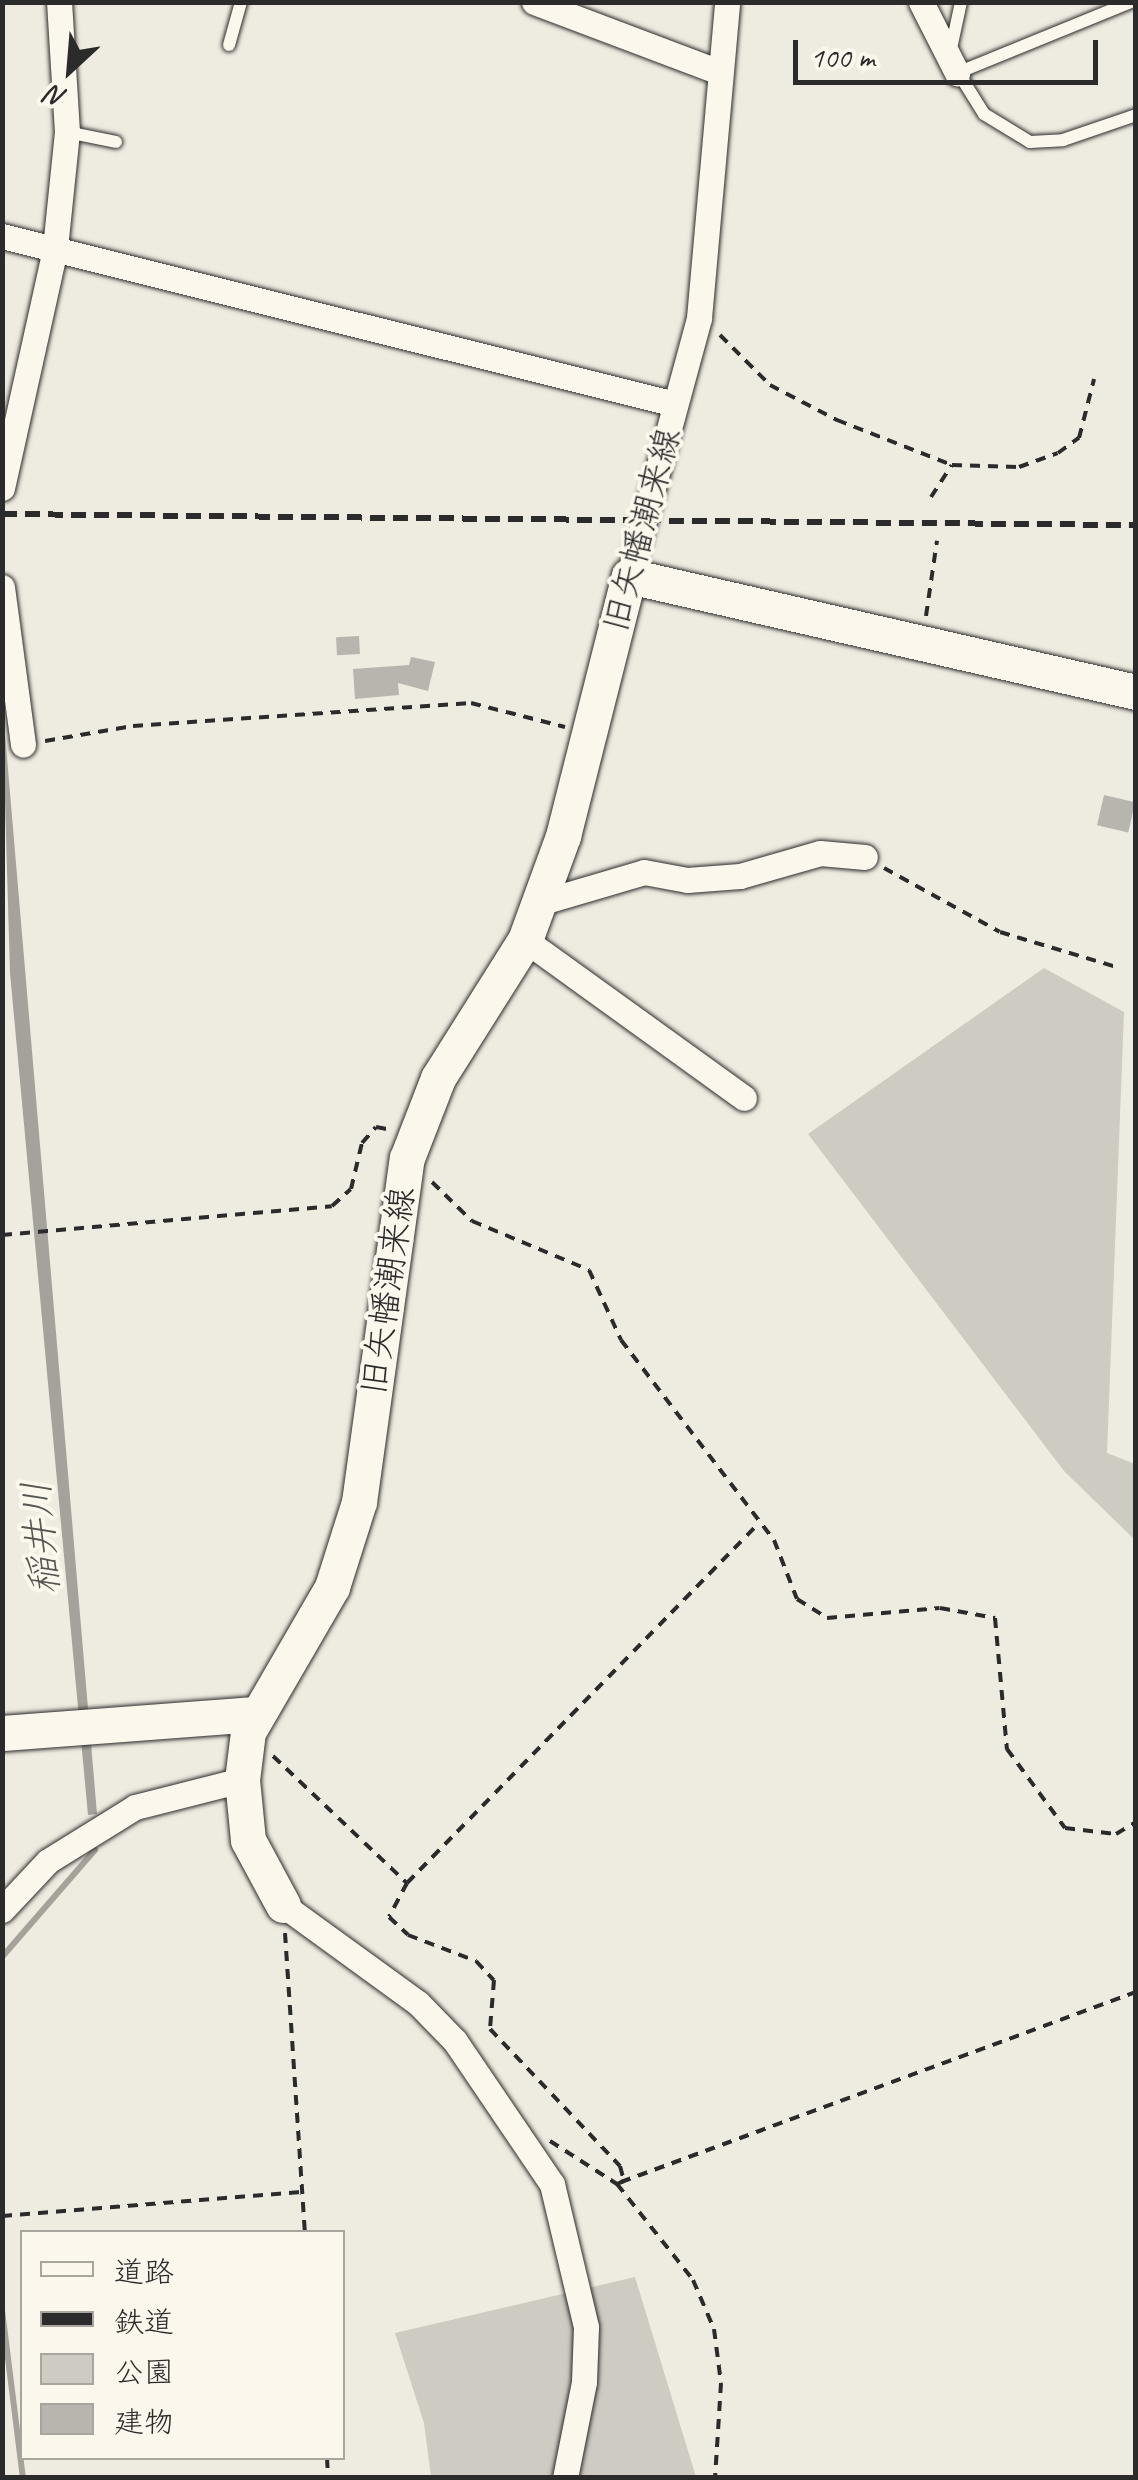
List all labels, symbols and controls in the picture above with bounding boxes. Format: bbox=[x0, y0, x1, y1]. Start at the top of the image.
north arrow bbox=[20, 20, 120, 120]
scale bar bbox=[798, 20, 1103, 82]
text: 100 m bbox=[810, 38, 875, 76]
text: N bbox=[41, 78, 72, 117]
street label: 旧矢幡潮来線 bbox=[595, 423, 689, 637]
street label: 旧矢幡潮来線 bbox=[353, 1184, 423, 1398]
water label: 稲井川 bbox=[13, 1479, 69, 1597]
legend bbox=[20, 2230, 345, 2460]
text: 道路 bbox=[114, 2253, 174, 2291]
text: 鉄道 bbox=[114, 2303, 174, 2341]
text: 公園 bbox=[114, 2353, 174, 2391]
text: 建物 bbox=[114, 2403, 174, 2441]

